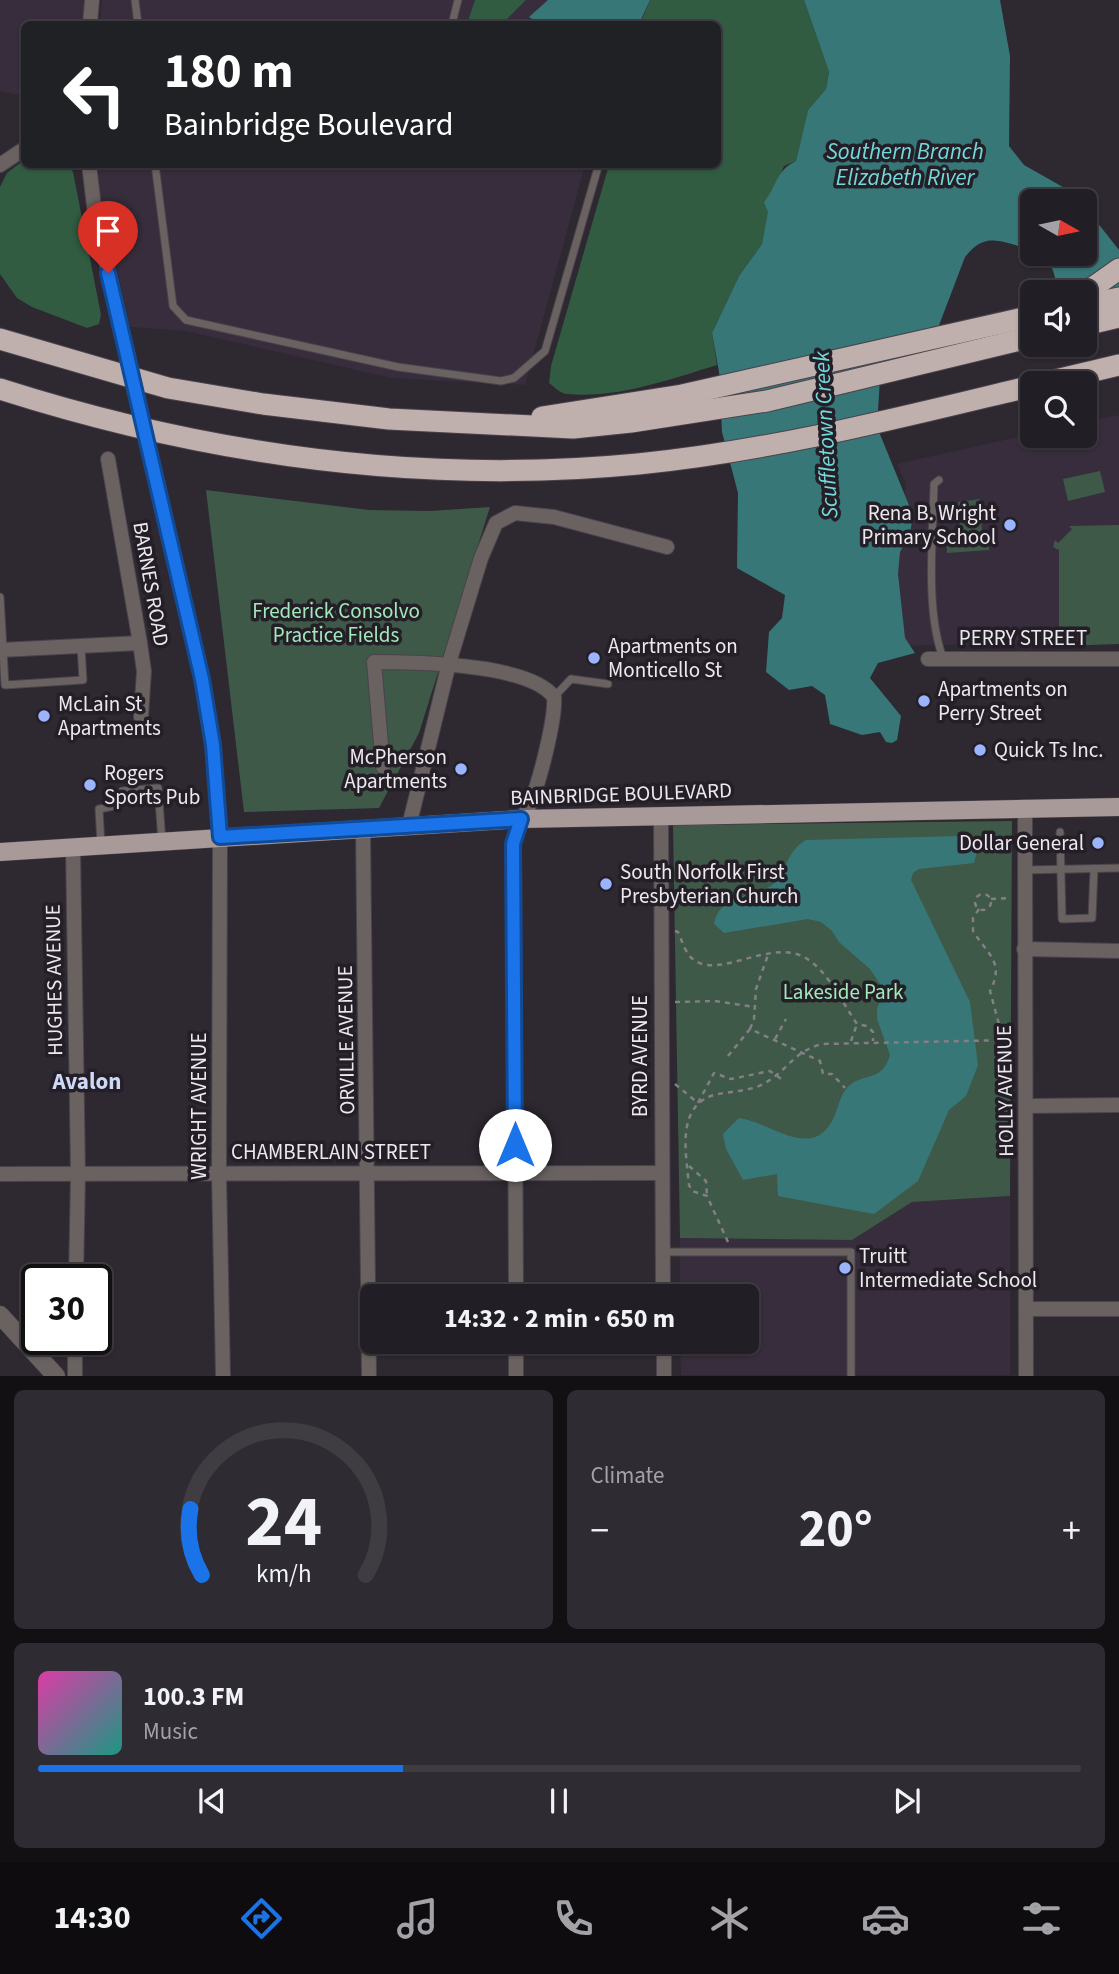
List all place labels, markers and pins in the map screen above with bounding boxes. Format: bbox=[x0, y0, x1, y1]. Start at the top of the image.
pin bbox=[78, 201, 138, 273]
place label: Rena B. Wright Primary School bbox=[862, 498, 996, 552]
marker: Rena B. Wright Primary School bbox=[1002, 517, 1018, 533]
place label: Apartments on Monticello St bbox=[608, 631, 738, 685]
marker: Apartments on Monticello St bbox=[586, 650, 602, 666]
place label: Apartments on Perry Street bbox=[938, 674, 1068, 728]
place label: McLain St Apartments bbox=[58, 689, 161, 743]
marker: Apartments on Perry Street bbox=[916, 693, 932, 709]
marker: McLain St Apartments bbox=[36, 708, 52, 724]
place label: Quick Ts Inc. bbox=[994, 735, 1104, 765]
place label: McPherson Apartments bbox=[344, 742, 447, 796]
marker: Quick Ts Inc. bbox=[972, 742, 988, 758]
place label: Rogers Sports Pub bbox=[104, 758, 200, 812]
marker: McPherson Apartments bbox=[453, 761, 469, 777]
marker: Rogers Sports Pub bbox=[82, 777, 98, 793]
place label: Dollar General bbox=[959, 828, 1084, 858]
marker: Dollar General bbox=[1090, 835, 1106, 851]
place label: South Norfolk First Presbyterian Church bbox=[620, 857, 798, 911]
marker: South Norfolk First Presbyterian Church bbox=[598, 876, 614, 892]
place label: Truitt Intermediate School bbox=[859, 1241, 1037, 1295]
marker: Truitt Intermediate School bbox=[837, 1260, 853, 1276]

